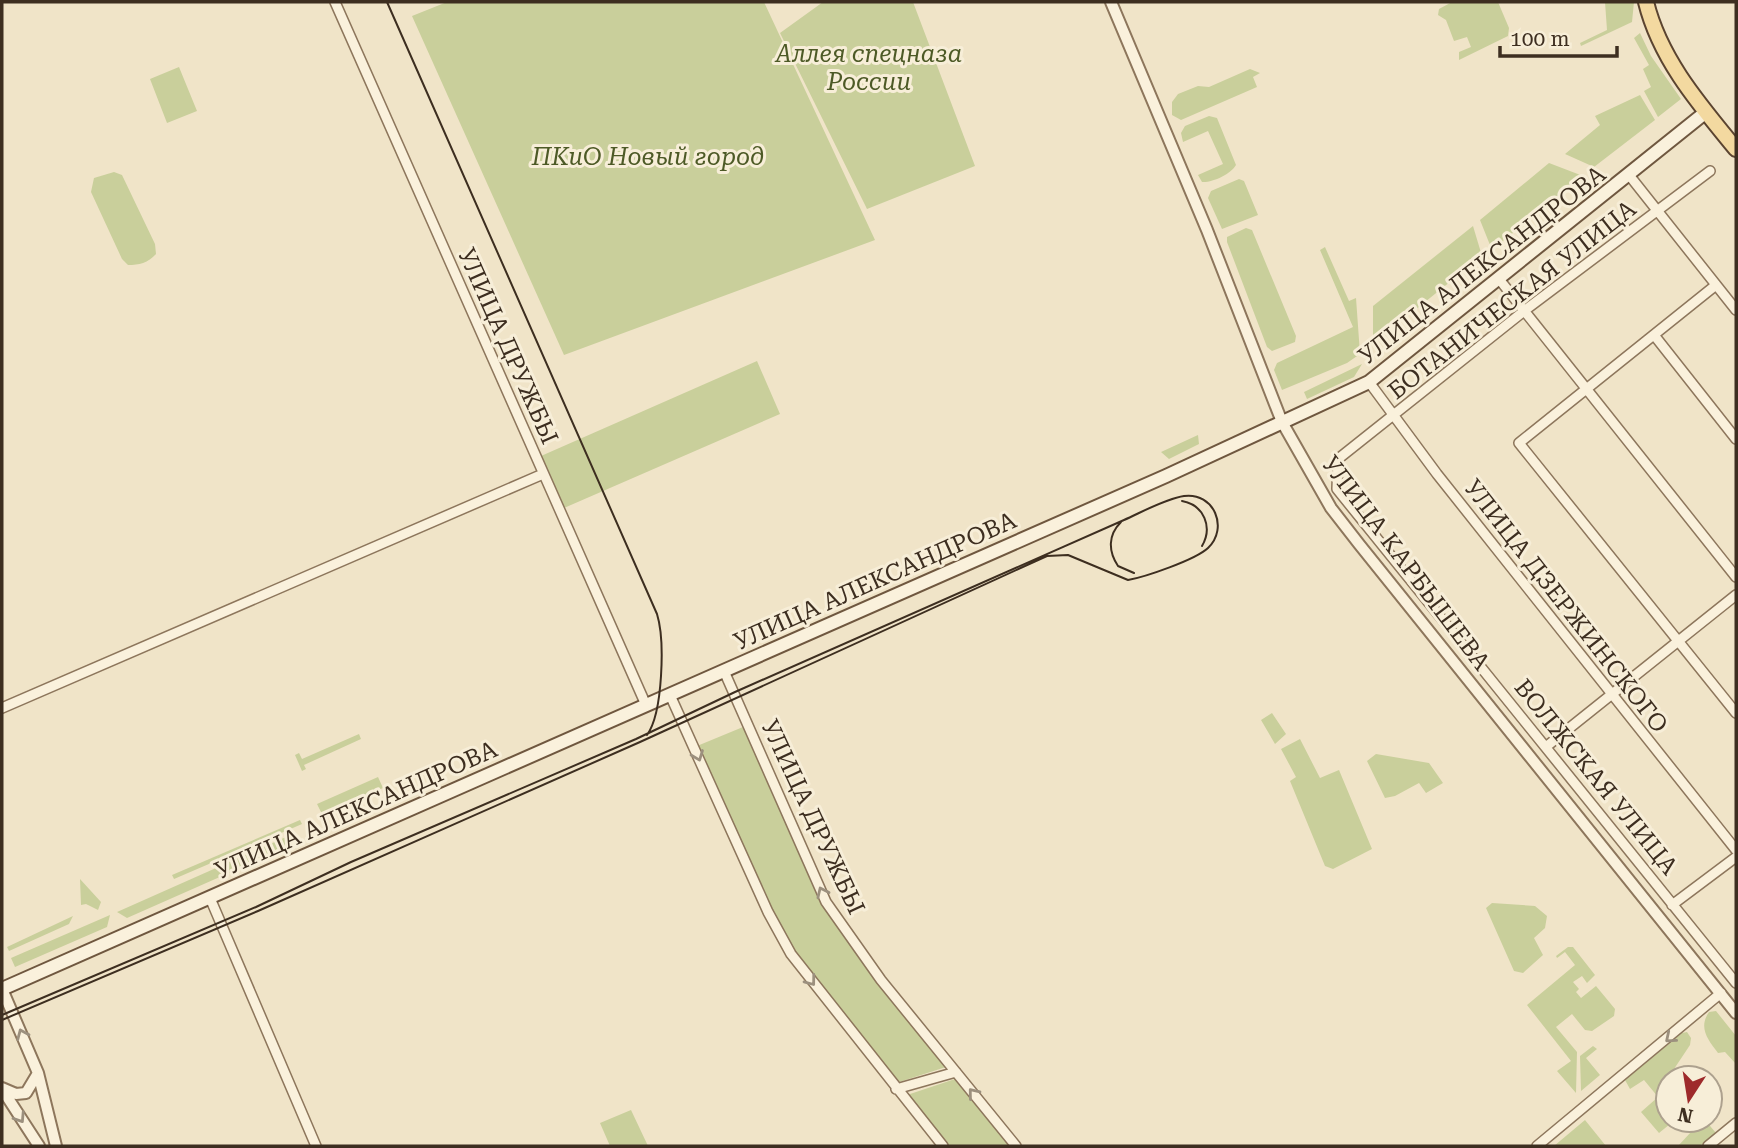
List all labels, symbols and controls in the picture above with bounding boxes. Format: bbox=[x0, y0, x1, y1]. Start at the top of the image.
scale bar bbox=[1500, 14, 1617, 58]
text: 100 m bbox=[1510, 27, 1570, 51]
park label: Аллея спецназа России bbox=[774, 40, 962, 96]
park label: ПКиО Новый город bbox=[531, 143, 764, 171]
street label: УЛИЦА АЛЕКСАНДРОВА bbox=[1353, 160, 1611, 370]
street label: БОТАНИЧЕСКАЯ УЛИЦА bbox=[1383, 195, 1641, 405]
street label: УЛИЦА ДРУЖБЫ bbox=[452, 244, 564, 448]
street label: УЛИЦА КАРБЫШЕВА bbox=[1316, 450, 1496, 676]
street label: УЛИЦА ДЗЕРЖИНСКОГО bbox=[1458, 474, 1674, 738]
street label: УЛИЦА АЛЕКСАНДРОВА bbox=[730, 506, 1021, 656]
street label: ВОЛЖСКАЯ УЛИЦА bbox=[1509, 674, 1684, 881]
street label: УЛИЦА ДРУЖБЫ bbox=[756, 715, 870, 919]
street label: УЛИЦА АЛЕКСАНДРОВА bbox=[211, 735, 502, 885]
one-way arrow bbox=[690, 750, 704, 762]
one-way arrow bbox=[816, 887, 830, 899]
one-way arrow bbox=[803, 973, 815, 986]
one-way arrow bbox=[16, 1029, 30, 1042]
one-way arrow bbox=[1665, 1030, 1678, 1042]
north arrow bbox=[1654, 1064, 1724, 1134]
one-way arrow bbox=[969, 1088, 982, 1101]
text: N bbox=[1676, 1102, 1695, 1128]
one-way arrow bbox=[12, 1110, 25, 1123]

